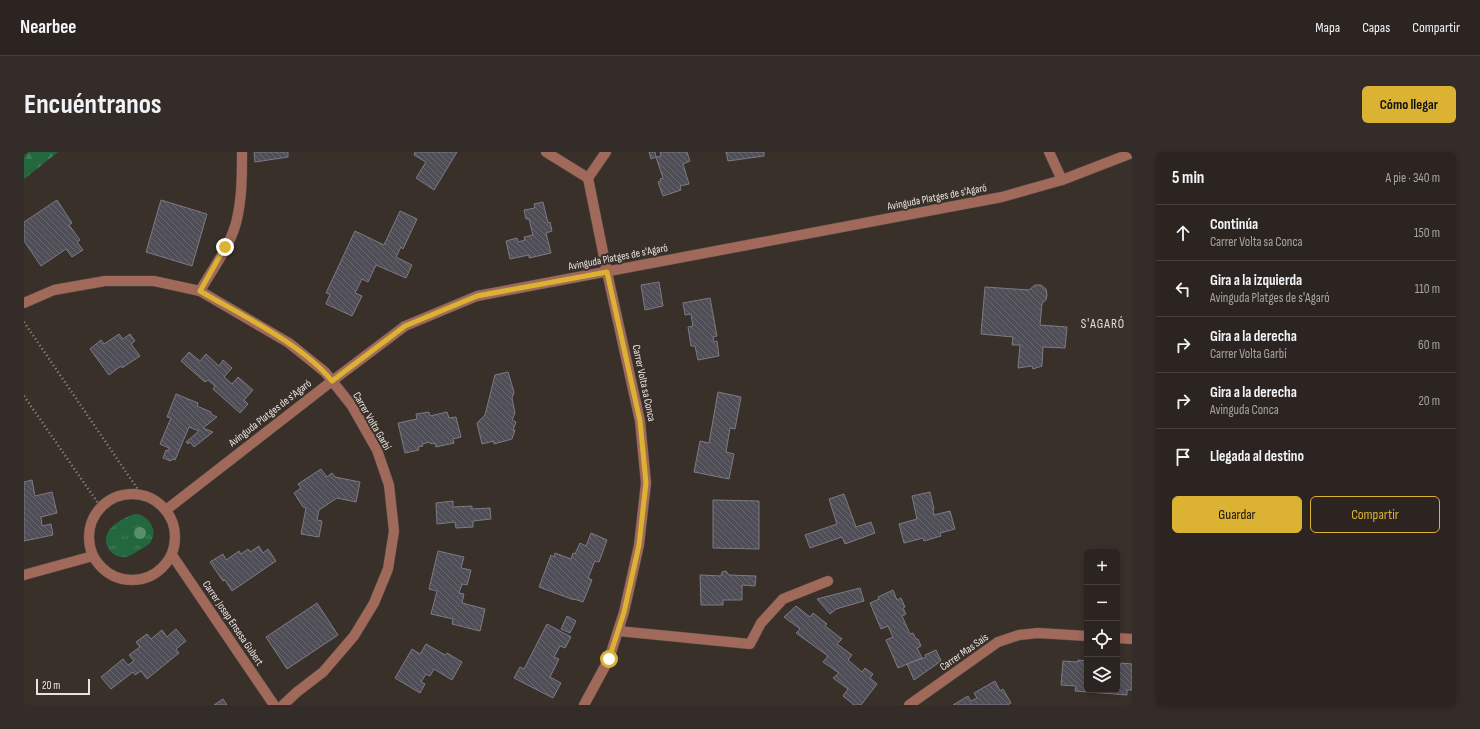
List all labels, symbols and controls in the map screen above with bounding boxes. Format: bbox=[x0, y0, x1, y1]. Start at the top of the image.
text: Nearbee bbox=[20, 16, 76, 39]
text: Mapa bbox=[1315, 19, 1340, 36]
text: Capas bbox=[1362, 19, 1390, 36]
text: Compartir bbox=[1412, 19, 1460, 36]
button: Cómo llegar bbox=[1362, 86, 1456, 123]
text: Encuéntranos bbox=[24, 88, 162, 121]
text: 5 min bbox=[1172, 168, 1204, 188]
text: A pie · 340 m bbox=[1386, 170, 1440, 186]
street label: Avinguda Platges de s'Agaró bbox=[885, 181, 988, 213]
text: Continúa bbox=[1210, 215, 1258, 234]
icon: ahead bbox=[1172, 222, 1194, 244]
text: 150 m bbox=[1414, 225, 1440, 241]
text: Carrer Volta sa Conca bbox=[1210, 234, 1302, 250]
route end bbox=[216, 238, 234, 256]
street label: Avinguda Platges de s'Agaró bbox=[566, 241, 669, 273]
text: Gira a la izquierda bbox=[1210, 271, 1302, 290]
icon: left bbox=[1172, 278, 1194, 300]
text: 110 m bbox=[1415, 281, 1440, 297]
text: Avinguda Platges de s'Agaró bbox=[1210, 290, 1330, 306]
district label: S'AGARÓ bbox=[1081, 316, 1125, 332]
text: Gira a la derecha bbox=[1210, 327, 1297, 346]
icon: right bbox=[1172, 334, 1194, 356]
text: 60 m bbox=[1418, 337, 1440, 353]
street label: Carrer Volta sa Conca bbox=[630, 343, 658, 423]
text: Carrer Volta Garbí bbox=[1210, 346, 1287, 362]
street label: Avinguda Platges de s'Agaró bbox=[225, 376, 314, 450]
text: Gira a la derecha bbox=[1210, 383, 1297, 402]
street label: Carrer Volta Garbí bbox=[350, 390, 394, 453]
icon: right bbox=[1172, 390, 1194, 412]
text: 20 m bbox=[1418, 393, 1440, 409]
text: Avinguda Conca bbox=[1210, 402, 1279, 418]
icon: arrive bbox=[1172, 446, 1194, 468]
text: Llegada al destino bbox=[1210, 447, 1304, 466]
button: Guardar bbox=[1172, 496, 1302, 533]
button: Compartir bbox=[1310, 496, 1440, 533]
map controls bbox=[1084, 549, 1120, 693]
button: + bbox=[1084, 549, 1120, 585]
street label: Carrer Josep Ensesa Gubert bbox=[200, 578, 267, 668]
button: − bbox=[1084, 585, 1120, 621]
button: locate bbox=[1084, 621, 1120, 657]
street label: Carrer Mas Sais bbox=[937, 631, 991, 673]
route start bbox=[600, 650, 618, 668]
button: layers bbox=[1084, 657, 1120, 693]
scale bar bbox=[36, 677, 90, 696]
text: 20 m bbox=[42, 679, 60, 692]

